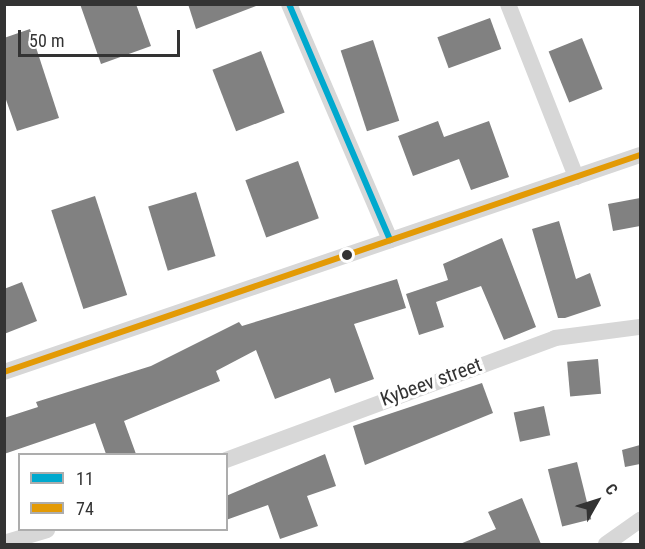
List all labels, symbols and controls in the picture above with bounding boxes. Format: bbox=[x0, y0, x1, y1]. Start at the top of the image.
scale bar bbox=[21, 18, 183, 56]
text: 50 m bbox=[29, 30, 64, 51]
unlabelled marker bbox=[341, 249, 353, 261]
street label: Kybeev street bbox=[377, 353, 485, 411]
legend bbox=[18, 453, 228, 531]
text: 11 bbox=[76, 468, 94, 489]
north arrow bbox=[567, 471, 627, 531]
text: С bbox=[601, 480, 622, 499]
text: 74 bbox=[76, 498, 94, 519]

